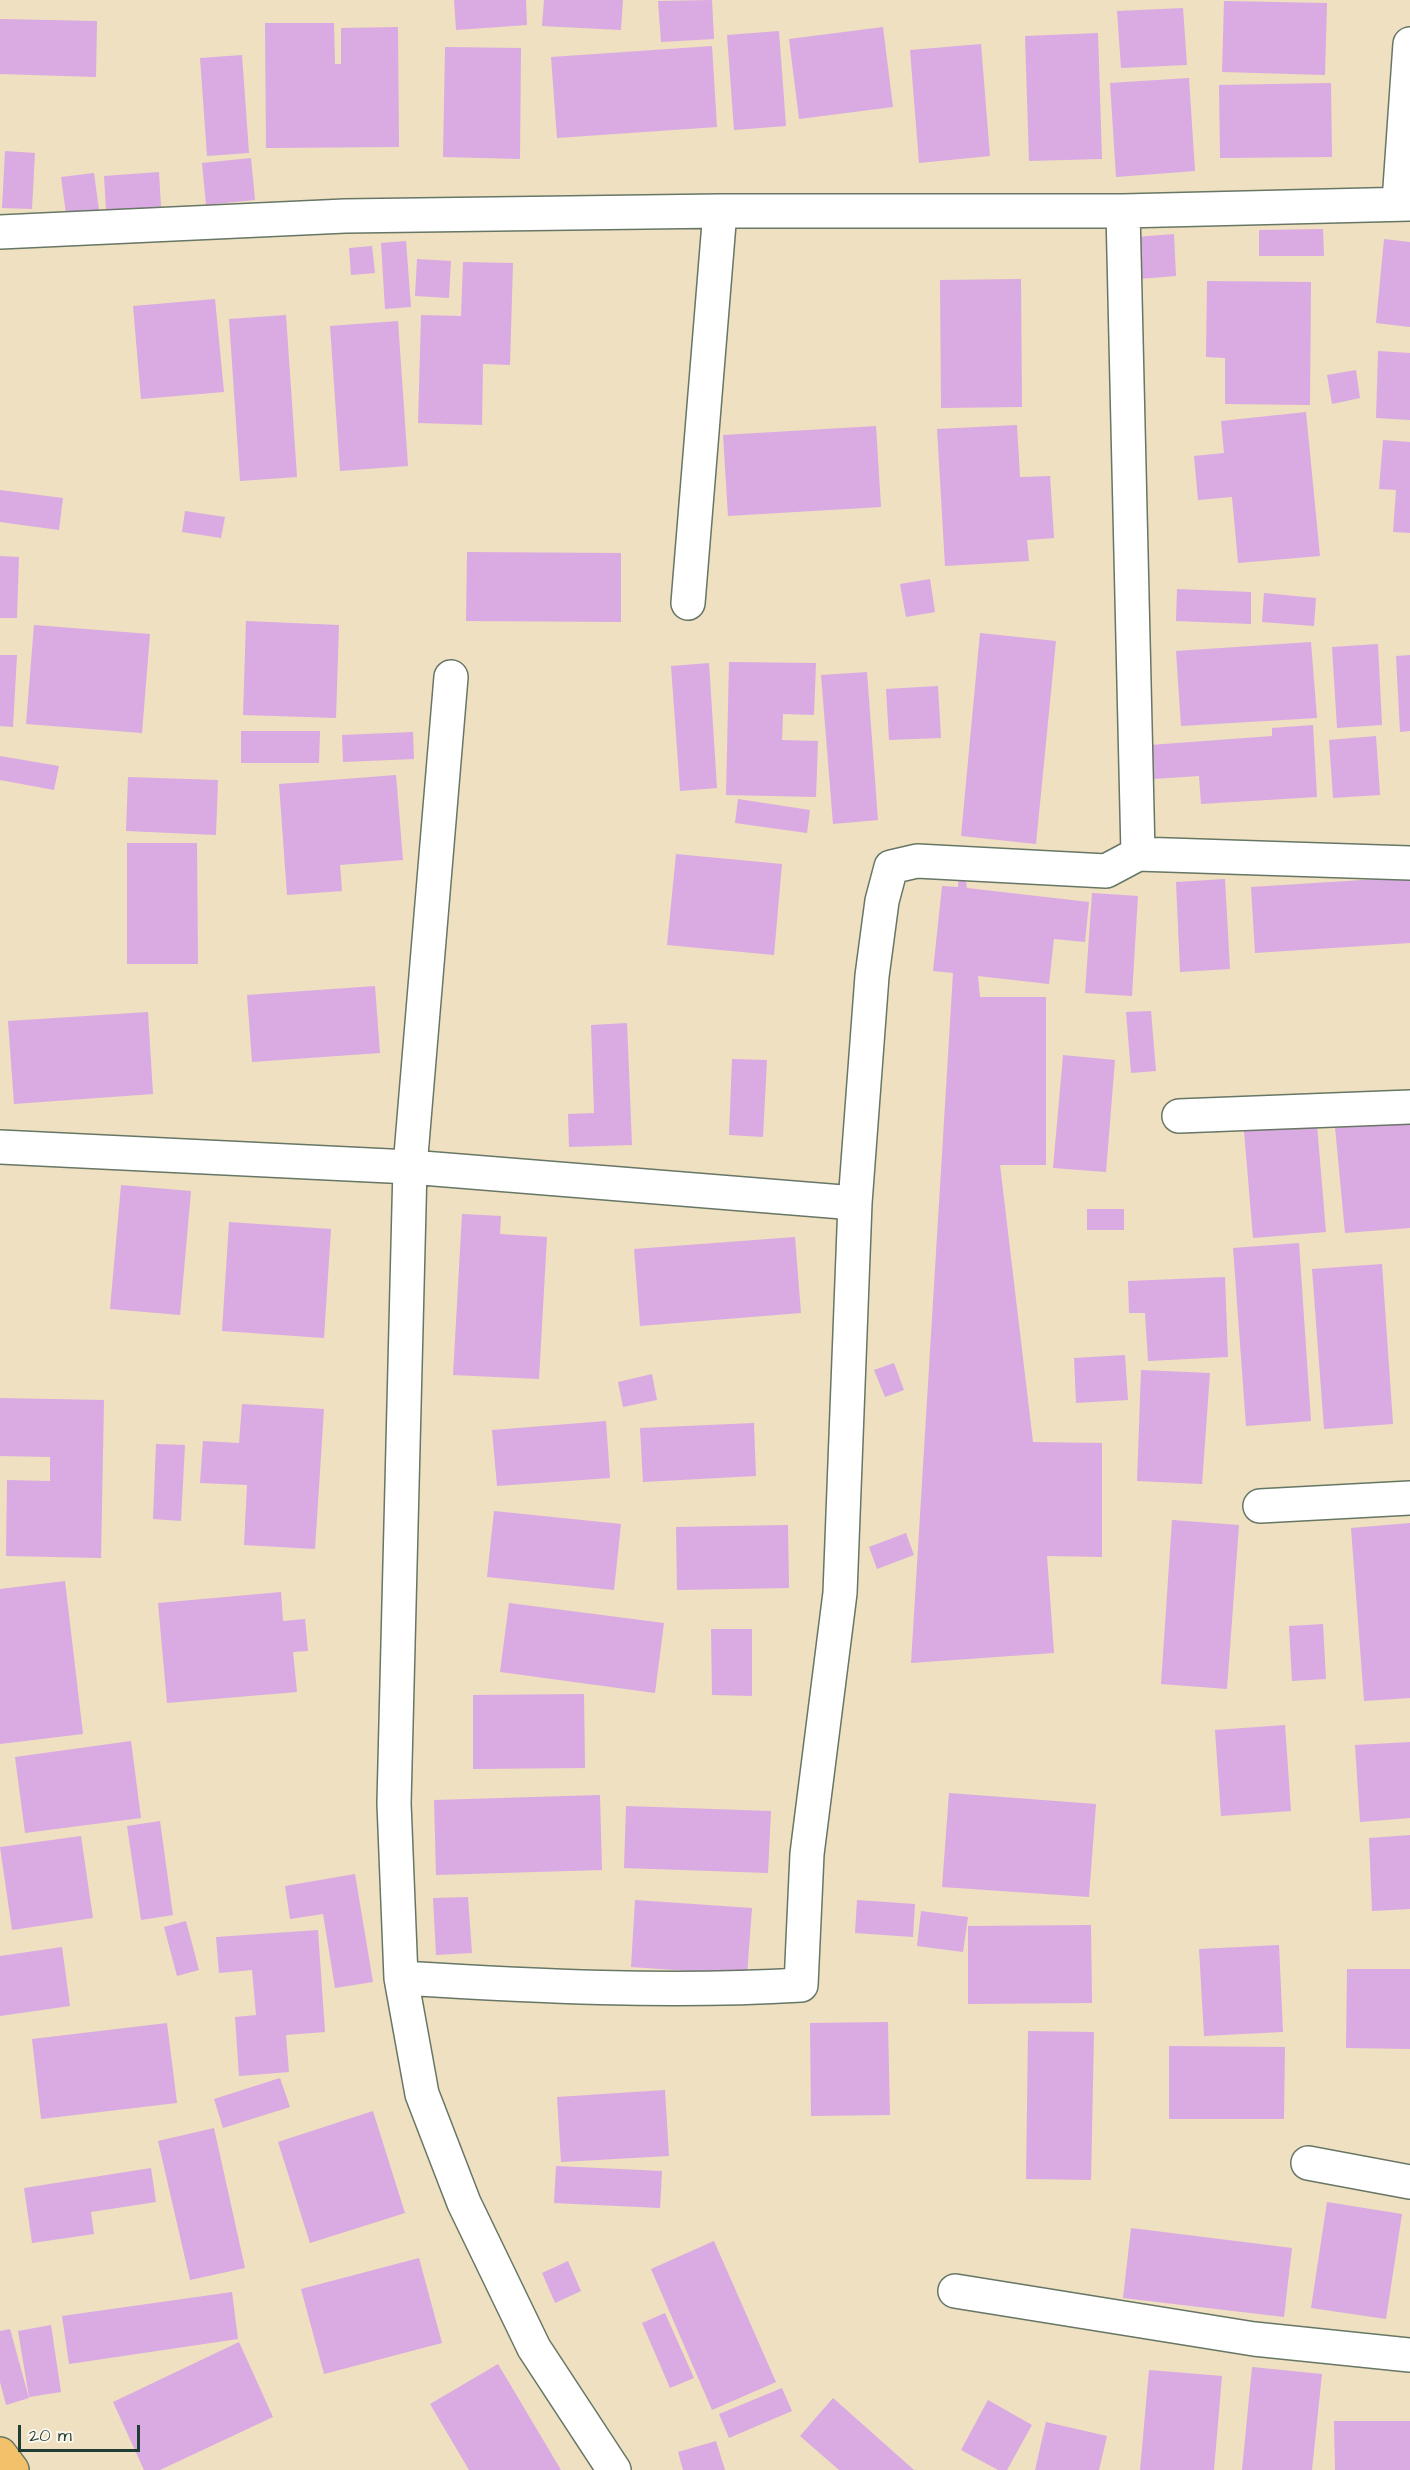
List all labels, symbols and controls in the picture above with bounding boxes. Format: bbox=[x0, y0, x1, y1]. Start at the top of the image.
scale bar bbox=[21, 2413, 142, 2451]
text: 20 m bbox=[29, 2423, 72, 2448]

